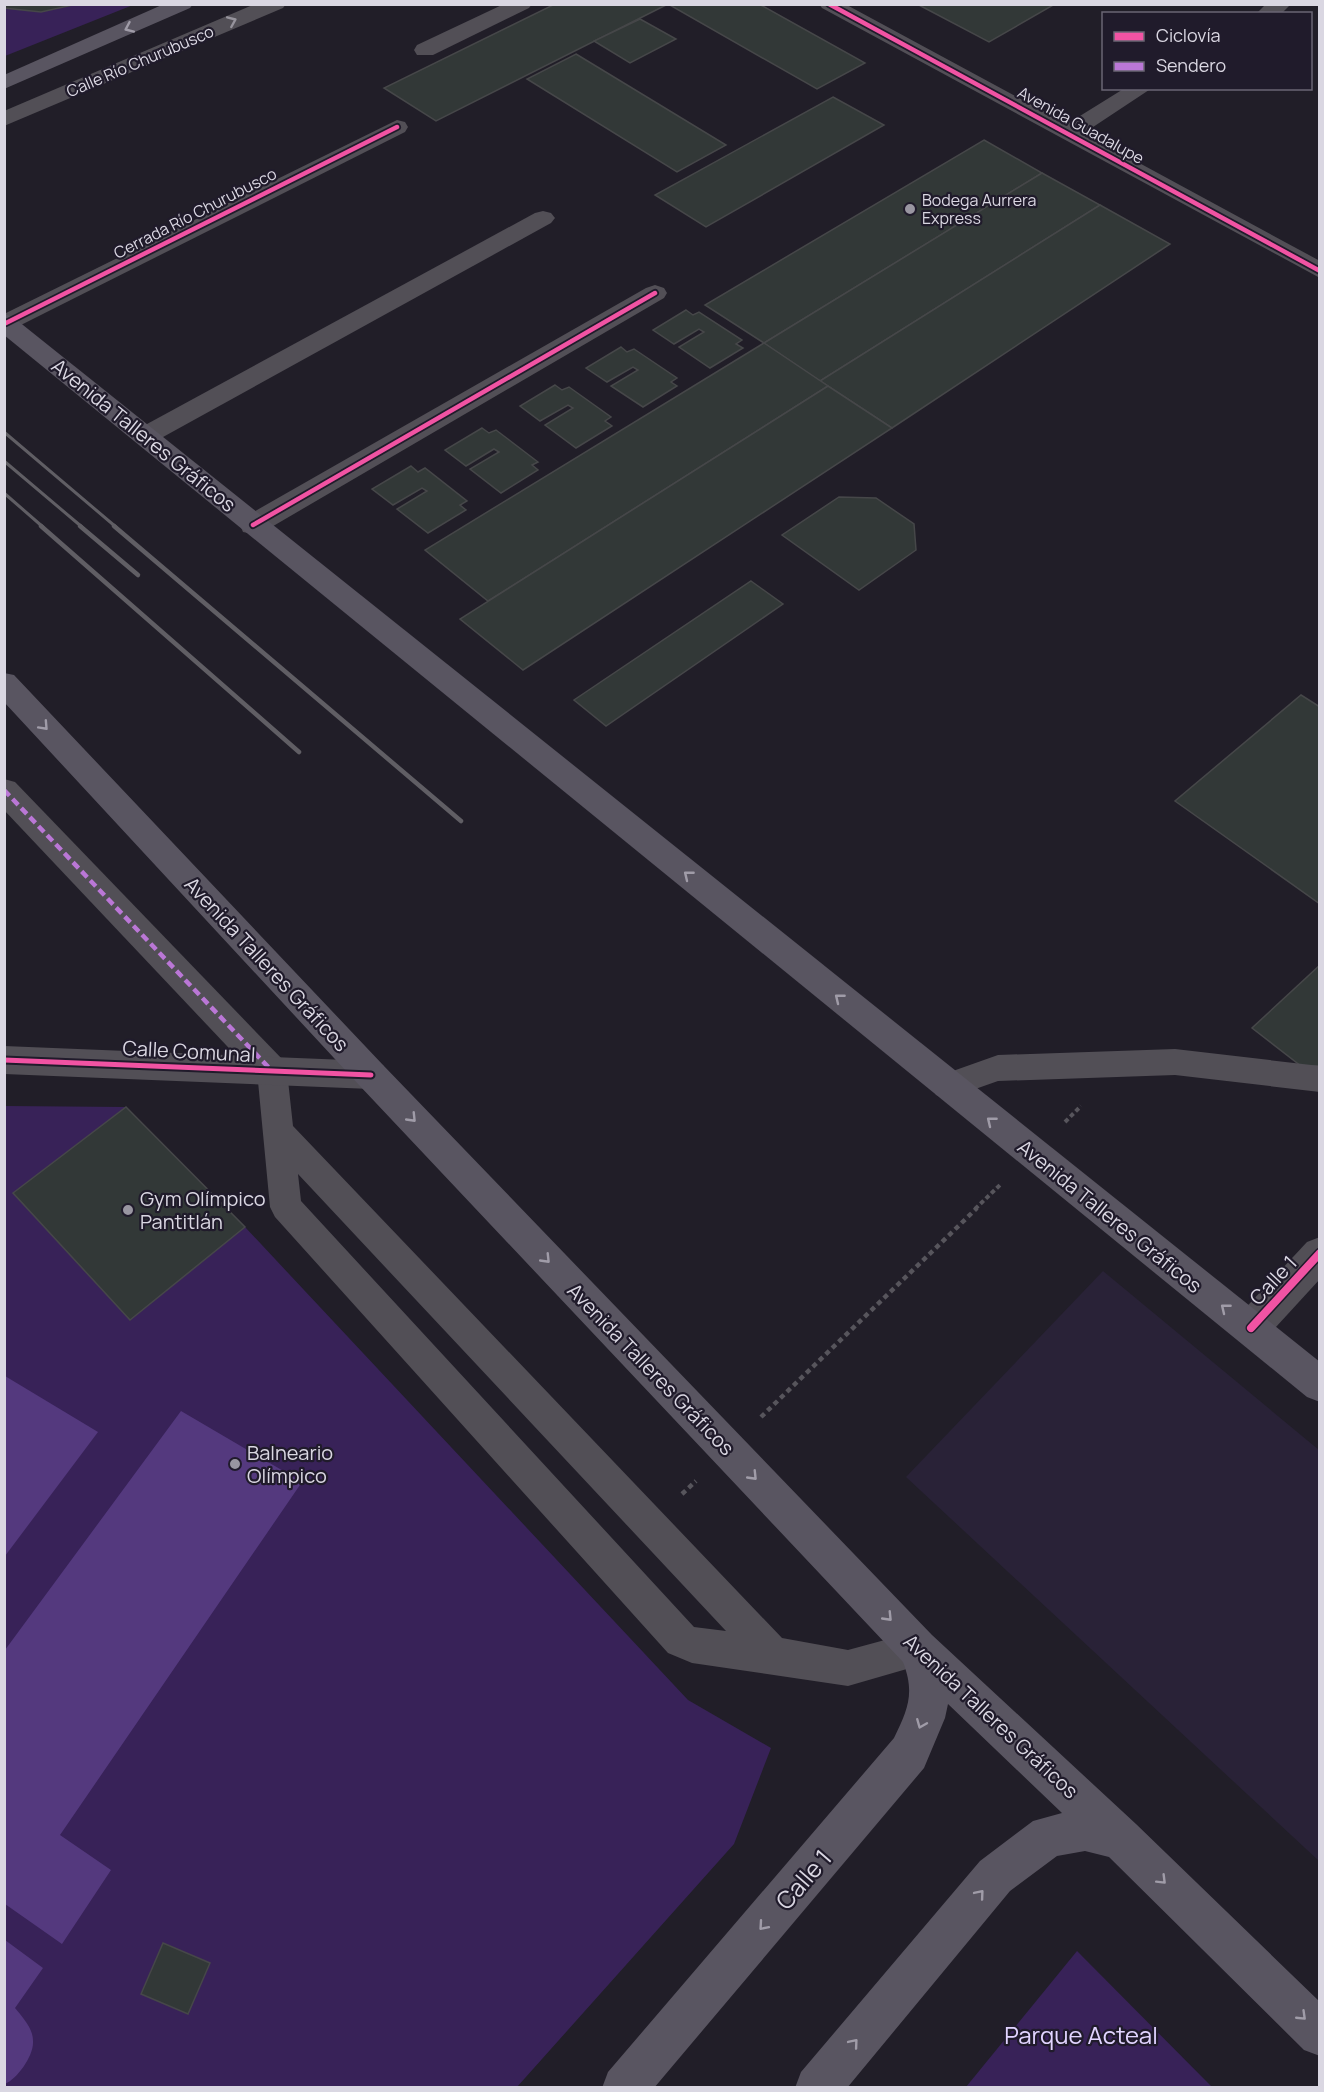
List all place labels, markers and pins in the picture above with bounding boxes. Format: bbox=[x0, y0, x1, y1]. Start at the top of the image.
place label: Bodega Aurrera Express bbox=[922, 189, 1036, 229]
marker: Bodega Aurrera Express bbox=[903, 202, 917, 216]
place label: Gym Olímpico Pantitlán bbox=[140, 1185, 266, 1235]
marker: Gym Olímpico Pantitlán bbox=[121, 1203, 135, 1217]
place label: Balneario Olímpico bbox=[247, 1439, 333, 1489]
marker: Balneario Olímpico bbox=[228, 1457, 242, 1471]

